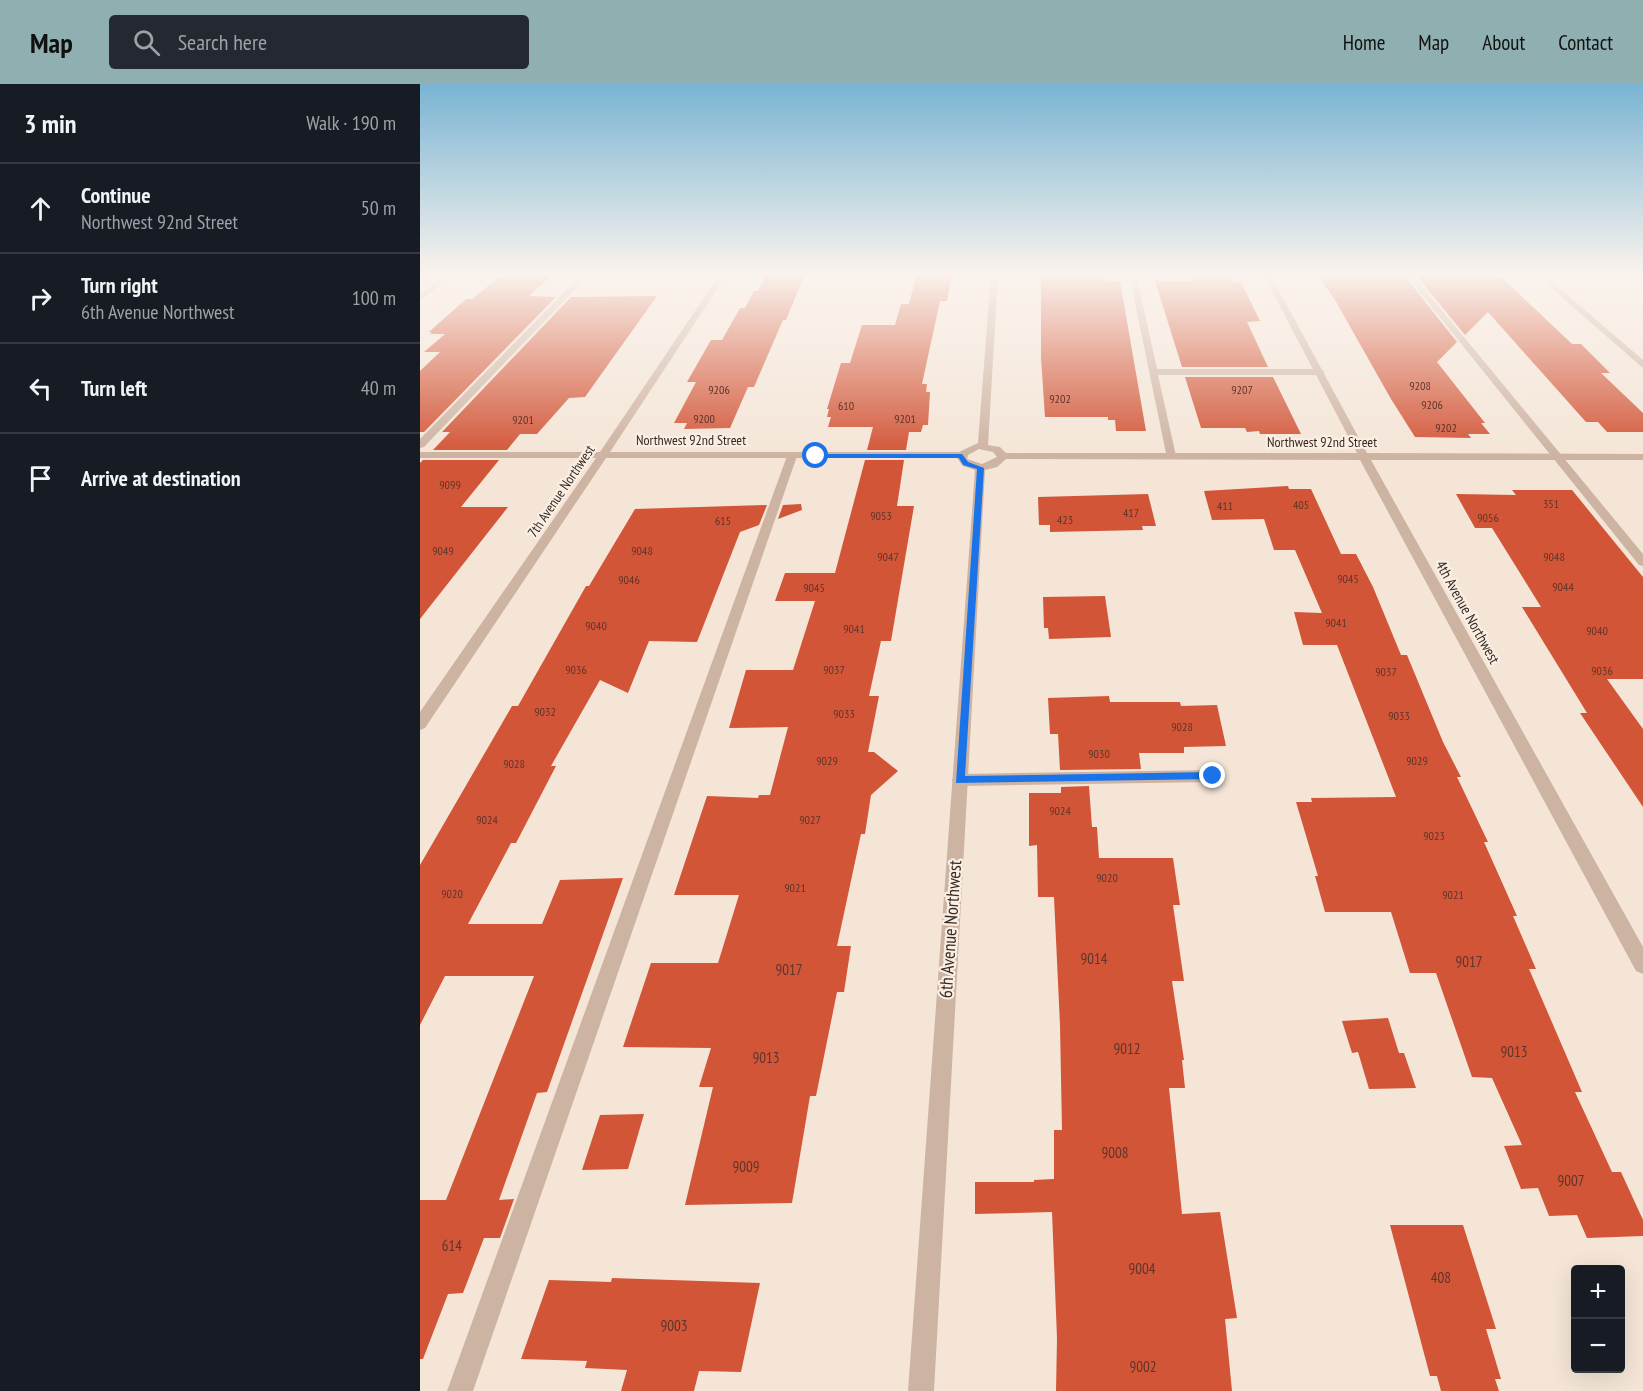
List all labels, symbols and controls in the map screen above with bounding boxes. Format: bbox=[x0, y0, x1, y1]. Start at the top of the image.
search box bbox=[109, 15, 529, 69]
text: Map bbox=[30, 24, 73, 61]
icon: search bbox=[130, 26, 163, 59]
text: Search here bbox=[178, 28, 267, 56]
text: Home bbox=[1343, 29, 1385, 56]
text: Map bbox=[1418, 29, 1449, 56]
text: About bbox=[1482, 29, 1525, 56]
text: Contact bbox=[1558, 29, 1613, 56]
text: 3 min bbox=[24, 107, 77, 140]
text: Walk · 190 m bbox=[306, 110, 396, 136]
text: Continue bbox=[81, 181, 151, 209]
icon: ahead bbox=[24, 192, 57, 225]
text: 50 m bbox=[361, 195, 396, 221]
text: Northwest 92nd Street bbox=[81, 209, 238, 235]
text: Turn right bbox=[81, 271, 158, 299]
icon: right bbox=[24, 282, 57, 315]
text: 100 m bbox=[352, 285, 396, 311]
text: 6th Avenue Northwest bbox=[81, 299, 235, 325]
icon: left bbox=[24, 372, 57, 405]
text: Turn left bbox=[81, 374, 147, 402]
text: 40 m bbox=[361, 375, 396, 401]
house number: 9208 bbox=[1409, 378, 1431, 393]
house number: 9206 bbox=[708, 382, 730, 397]
house number: 9207 bbox=[1231, 382, 1253, 397]
house number: 9202 bbox=[1049, 391, 1071, 406]
house number: 9206 bbox=[1421, 397, 1443, 412]
house number: 610 bbox=[838, 398, 854, 413]
house number: 9200 bbox=[693, 411, 715, 426]
house number: 9201 bbox=[894, 411, 916, 426]
house number: 9201 bbox=[512, 412, 534, 427]
house number: 9202 bbox=[1435, 420, 1457, 435]
street label: Northwest 92nd Street bbox=[636, 431, 746, 449]
street label: Northwest 92nd Street bbox=[1267, 433, 1377, 451]
street label: 7th Avenue Northwest bbox=[524, 441, 599, 541]
route start bbox=[802, 442, 828, 468]
icon: arrive bbox=[24, 462, 57, 495]
text: Arrive at destination bbox=[81, 464, 241, 492]
house number: 9099 bbox=[439, 477, 461, 492]
house number: 351 bbox=[1543, 496, 1559, 511]
house number: 405 bbox=[1293, 497, 1309, 512]
house number: 411 bbox=[1217, 498, 1233, 513]
house number: 417 bbox=[1123, 505, 1139, 520]
house number: 9053 bbox=[870, 508, 892, 523]
house number: 9056 bbox=[1477, 510, 1499, 525]
house number: 423 bbox=[1057, 512, 1073, 527]
house number: 615 bbox=[715, 513, 731, 528]
house number: 9049 bbox=[432, 543, 454, 558]
house number: 9048 bbox=[631, 543, 653, 558]
house number: 9047 bbox=[877, 549, 899, 564]
house number: 9048 bbox=[1543, 549, 1565, 564]
street label: 4th Avenue Northwest bbox=[1432, 557, 1504, 667]
house number: 9045 bbox=[1337, 571, 1359, 586]
house number: 9046 bbox=[618, 572, 640, 587]
house number: 9044 bbox=[1552, 579, 1574, 594]
house number: 9045 bbox=[803, 580, 825, 595]
house number: 9041 bbox=[1325, 615, 1347, 630]
house number: 9040 bbox=[585, 618, 607, 633]
house number: 9041 bbox=[843, 621, 865, 636]
house number: 9040 bbox=[1586, 623, 1608, 638]
house number: 9036 bbox=[565, 662, 587, 677]
house number: 9037 bbox=[823, 662, 845, 677]
house number: 9036 bbox=[1591, 663, 1613, 678]
house number: 9037 bbox=[1375, 664, 1397, 679]
house number: 9032 bbox=[534, 704, 556, 719]
house number: 9033 bbox=[833, 706, 855, 721]
house number: 9033 bbox=[1388, 708, 1410, 723]
house number: 9028 bbox=[1171, 719, 1193, 734]
house number: 9030 bbox=[1088, 746, 1110, 761]
house number: 9029 bbox=[816, 753, 838, 768]
house number: 9029 bbox=[1406, 753, 1428, 768]
house number: 9028 bbox=[503, 756, 525, 771]
route end bbox=[1199, 762, 1225, 788]
house number: 9024 bbox=[1049, 803, 1071, 818]
house number: 9024 bbox=[476, 812, 498, 827]
house number: 9027 bbox=[799, 812, 821, 827]
house number: 9023 bbox=[1423, 828, 1445, 843]
street label: 6th Avenue Northwest bbox=[934, 859, 966, 999]
house number: 9020 bbox=[1096, 870, 1118, 885]
house number: 9021 bbox=[784, 880, 806, 895]
house number: 9020 bbox=[441, 886, 463, 901]
house number: 9021 bbox=[1442, 887, 1464, 902]
house number: 9014 bbox=[1080, 949, 1108, 968]
house number: 9017 bbox=[1455, 952, 1483, 971]
house number: 9017 bbox=[775, 960, 803, 979]
house number: 9012 bbox=[1113, 1039, 1141, 1058]
house number: 9013 bbox=[1500, 1042, 1528, 1061]
house number: 9013 bbox=[752, 1048, 780, 1067]
house number: 9008 bbox=[1101, 1143, 1129, 1162]
house number: 9009 bbox=[732, 1157, 760, 1176]
house number: 9007 bbox=[1557, 1171, 1585, 1190]
house number: 614 bbox=[442, 1236, 462, 1255]
house number: 9004 bbox=[1128, 1259, 1156, 1278]
map controls bbox=[1571, 1265, 1625, 1373]
button: + bbox=[1571, 1265, 1625, 1319]
house number: 408 bbox=[1431, 1268, 1451, 1287]
house number: 9003 bbox=[660, 1316, 688, 1335]
button: − bbox=[1571, 1319, 1625, 1373]
house number: 9002 bbox=[1129, 1357, 1157, 1376]

